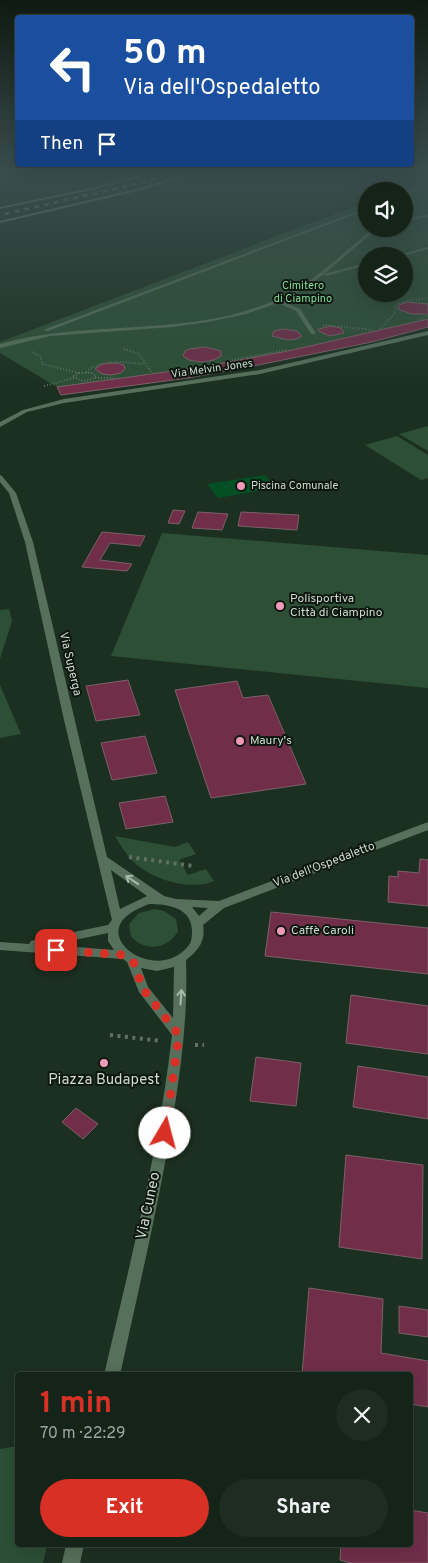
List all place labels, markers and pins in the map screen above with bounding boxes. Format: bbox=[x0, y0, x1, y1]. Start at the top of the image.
place label: Piscina Comunale bbox=[251, 479, 338, 493]
marker: Piscina Comunale bbox=[235, 480, 247, 492]
place label: Polisportiva Città di Ciampino bbox=[290, 591, 383, 621]
marker: Polisportiva Città di Ciampino bbox=[274, 600, 286, 612]
place label: Maury's bbox=[250, 733, 292, 749]
marker: Maury's bbox=[234, 735, 246, 747]
place label: Caffè Caroli bbox=[291, 923, 354, 939]
marker: Caffè Caroli bbox=[275, 925, 287, 937]
pin bbox=[35, 929, 77, 971]
marker: Piazza Budapest bbox=[98, 1057, 110, 1069]
place label: Piazza Budapest bbox=[48, 1071, 160, 1090]

